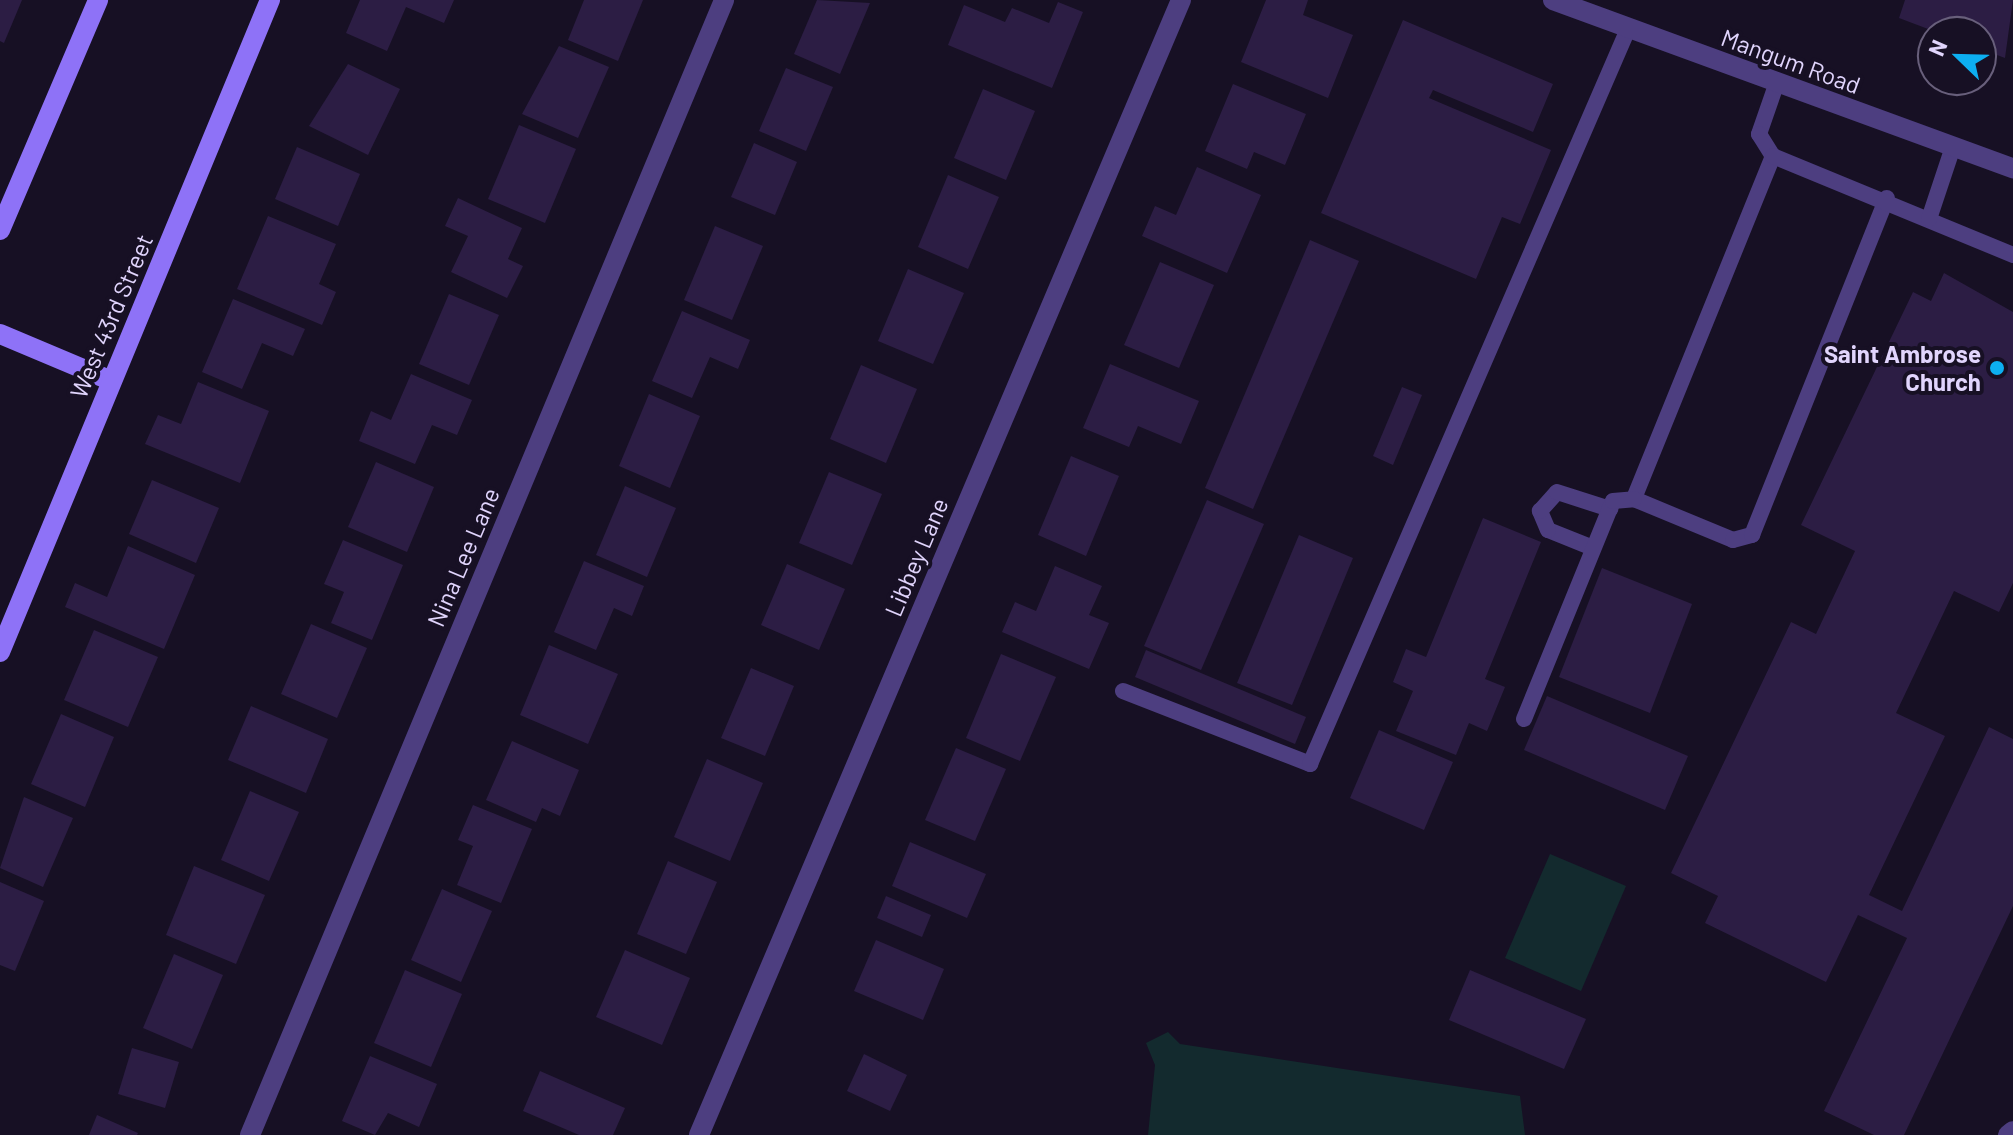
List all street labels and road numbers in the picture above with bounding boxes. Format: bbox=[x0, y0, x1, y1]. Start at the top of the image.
street label: Mangum Road bbox=[1718, 23, 1864, 99]
street label: West 43rd Street bbox=[64, 230, 158, 402]
street label: Nina Lee Lane bbox=[421, 483, 505, 631]
street label: Libbey Lane bbox=[878, 494, 954, 620]

